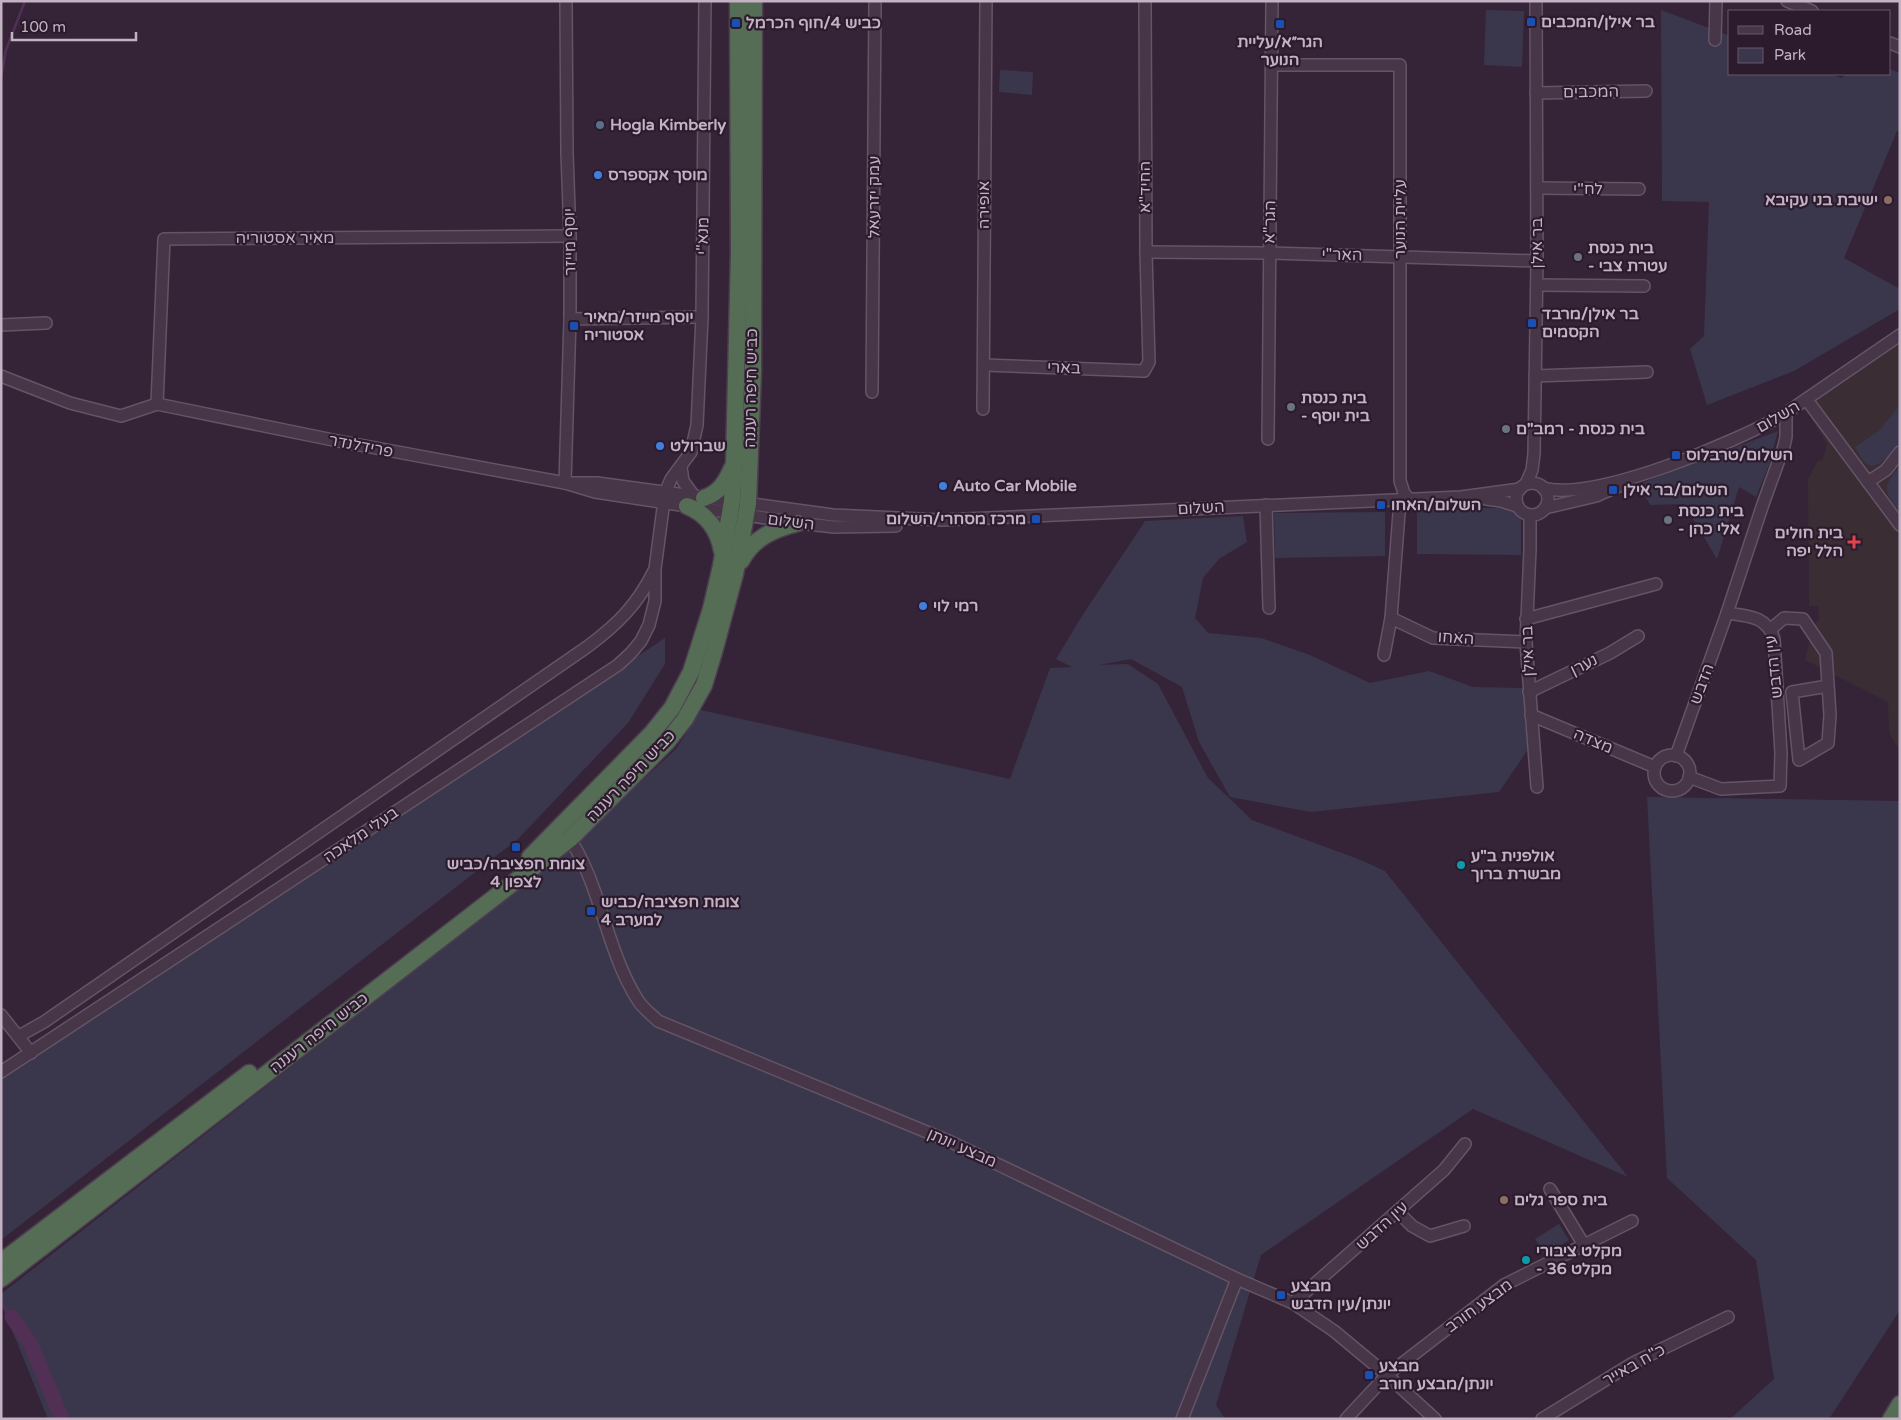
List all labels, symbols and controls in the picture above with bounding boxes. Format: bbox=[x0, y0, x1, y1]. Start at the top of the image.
scale bar bbox=[12, 10, 136, 42]
legend bbox=[1728, 10, 1891, 75]
place label: בר אילן/המכבים bbox=[1541, 12, 1656, 32]
place label: כביש 4/חוף הכרמל bbox=[746, 13, 881, 33]
marker: בר אילן/המכבים bbox=[1525, 16, 1537, 28]
marker: כביש 4/חוף הכרמל bbox=[730, 17, 742, 29]
text: 100 m bbox=[20, 18, 66, 36]
marker: הגר״א/עליית הנוער bbox=[1274, 18, 1286, 30]
text: Road bbox=[1774, 21, 1812, 39]
place label: הגר״א/עליית הנוער bbox=[1237, 32, 1323, 70]
text: Park bbox=[1774, 46, 1806, 64]
street label: המכבים bbox=[1563, 82, 1619, 102]
place label: Hogla Kimberly bbox=[610, 115, 726, 135]
marker: Hogla Kimberly bbox=[594, 119, 606, 131]
street label: עמק יזרעאל bbox=[864, 156, 884, 238]
street label: החיד"א bbox=[1135, 161, 1155, 213]
place label: מוסך אקספרס bbox=[608, 165, 708, 185]
marker: מוסך אקספרס bbox=[592, 169, 604, 181]
street label: עליית הנוער bbox=[1390, 179, 1410, 259]
street label: לח"י bbox=[1573, 179, 1603, 199]
street label: אופירה bbox=[974, 181, 994, 229]
place label: ישיבת בני עקיבא bbox=[1765, 190, 1878, 210]
marker: ישיבת בני עקיבא bbox=[1882, 194, 1894, 206]
street label: הגר"א bbox=[1260, 200, 1280, 244]
street label: יוסף מייזר bbox=[559, 208, 581, 276]
street label: מנא"י bbox=[693, 217, 713, 255]
street label: בר אילן bbox=[1527, 218, 1547, 268]
street label: מאיר אסטוריה bbox=[236, 228, 334, 248]
place label: בית כנסת - עטרת צבי bbox=[1588, 238, 1667, 276]
street label: האר"י bbox=[1321, 245, 1363, 265]
marker: בית כנסת - עטרת צבי bbox=[1572, 251, 1584, 263]
place label: בר אילן/מרבד הקסמים bbox=[1542, 304, 1640, 342]
place label: יוסף מייזר/מאיר אסטוריה bbox=[584, 307, 694, 345]
marker: בר אילן/מרבד הקסמים bbox=[1526, 317, 1538, 329]
marker: יוסף מייזר/מאיר אסטוריה bbox=[568, 320, 580, 332]
street label: כביש חיפה רעננה bbox=[740, 328, 762, 448]
street label: בארי bbox=[1047, 357, 1081, 379]
place label: בית כנסת - בית יוסף bbox=[1301, 388, 1371, 426]
street label: השלום bbox=[1753, 397, 1803, 437]
marker: בית כנסת - בית יוסף bbox=[1285, 401, 1297, 413]
place label: בית כנסת - רמב"ם bbox=[1516, 419, 1646, 439]
marker: בית כנסת - רמב"ם bbox=[1500, 423, 1512, 435]
street label: פרידלנדר bbox=[327, 430, 395, 462]
place label: שברולט bbox=[670, 436, 726, 456]
marker: שברולט bbox=[654, 440, 666, 452]
place label: השלום/טרבלוס bbox=[1686, 445, 1793, 465]
marker: השלום/טרבלוס bbox=[1670, 449, 1682, 461]
place label: Auto Car Mobile bbox=[953, 476, 1077, 496]
marker: Auto Car Mobile bbox=[937, 480, 949, 492]
place label: השלום/בר אילן bbox=[1623, 480, 1728, 500]
marker: השלום/בר אילן bbox=[1607, 484, 1619, 496]
place label: השלום/האחו bbox=[1391, 495, 1481, 515]
street label: השלום bbox=[1177, 497, 1225, 519]
marker: השלום/האחו bbox=[1375, 499, 1387, 511]
place label: בית כנסת - אלי כהן bbox=[1678, 501, 1745, 539]
street label: השלום bbox=[766, 509, 816, 535]
place label: מרכז מסחרי/השלום bbox=[886, 509, 1026, 529]
marker: מרכז מסחרי/השלום bbox=[1030, 513, 1042, 525]
marker: בית כנסת - אלי כהן bbox=[1662, 514, 1674, 526]
place label: בית חולים הלל יפה bbox=[1775, 523, 1844, 561]
marker: בית חולים הלל יפה bbox=[1847, 535, 1861, 549]
place label: רמי לוי bbox=[933, 596, 978, 616]
marker: רמי לוי bbox=[917, 600, 929, 612]
street label: בר אילן bbox=[1517, 625, 1539, 677]
street label: האחו bbox=[1437, 627, 1475, 649]
street label: עין הדבש bbox=[1761, 634, 1787, 700]
street label: נערן bbox=[1567, 650, 1601, 680]
street label: הדבש bbox=[1685, 661, 1719, 707]
street label: מצדה bbox=[1570, 724, 1616, 758]
street label: כביש חיפה רעננה bbox=[582, 726, 680, 826]
street label: בעלי מלאכה bbox=[320, 803, 402, 867]
marker: צומת חפציבה/כביש 4 לצפון bbox=[510, 841, 522, 853]
place label: אולפנית ב"ע מבשרת ברוך bbox=[1470, 846, 1561, 884]
place label: צומת חפציבה/כביש 4 לצפון bbox=[447, 854, 585, 892]
marker: אולפנית ב"ע מבשרת ברוך bbox=[1455, 859, 1467, 871]
place label: צומת חפציבה/כביש 4 למערב bbox=[601, 892, 740, 930]
marker: צומת חפציבה/כביש 4 למערב bbox=[585, 905, 597, 917]
street label: כביש חיפה רעננה bbox=[266, 988, 372, 1078]
street label: מבצע יונתן bbox=[924, 1124, 1000, 1172]
place label: בית ספר גלים bbox=[1514, 1190, 1608, 1210]
marker: בית ספר גלים bbox=[1498, 1194, 1510, 1206]
street label: עין הדבש bbox=[1352, 1197, 1412, 1255]
place label: מקלט ציבורי - מקלט 36 bbox=[1536, 1241, 1622, 1279]
marker: מקלט ציבורי - מקלט 36 bbox=[1520, 1254, 1532, 1266]
street label: מבצע חורב bbox=[1442, 1275, 1516, 1337]
place label: מבצע יונתן/עין הדבש bbox=[1290, 1276, 1391, 1314]
marker: מבצע יונתן/עין הדבש bbox=[1275, 1289, 1287, 1301]
street label: כ"ח באייר bbox=[1599, 1340, 1669, 1390]
place label: מבצע יונתן/מבצע חורב bbox=[1378, 1356, 1494, 1394]
marker: מבצע יונתן/מבצע חורב bbox=[1363, 1369, 1375, 1381]

